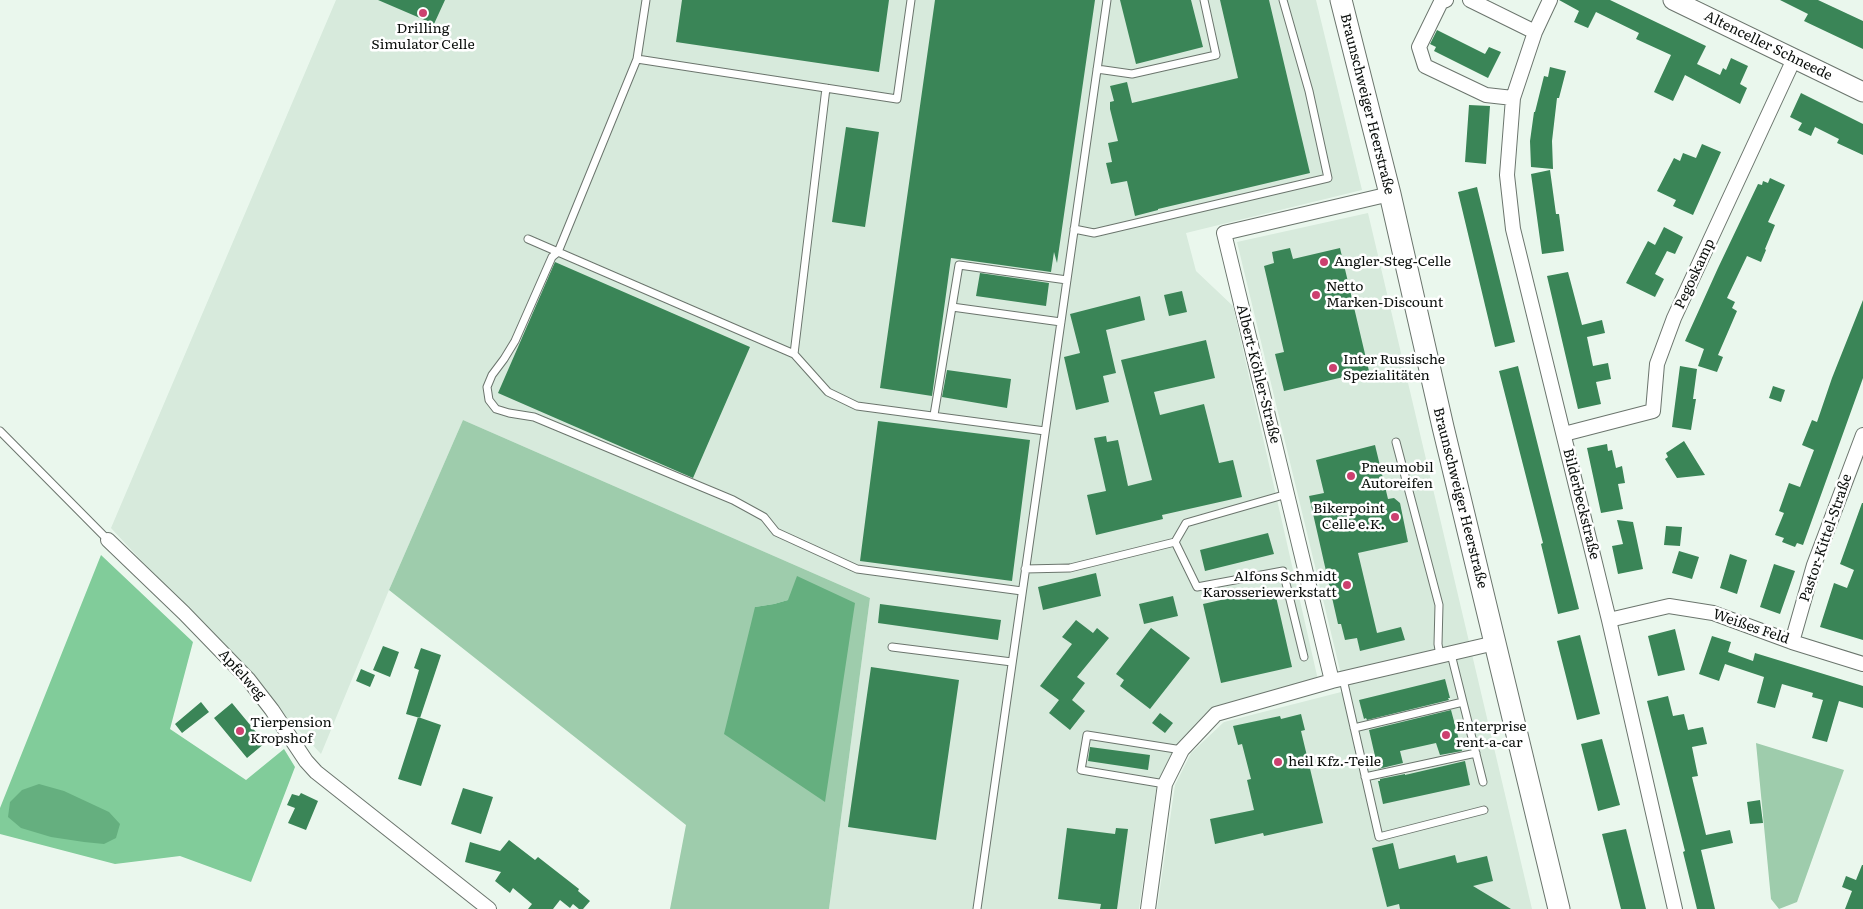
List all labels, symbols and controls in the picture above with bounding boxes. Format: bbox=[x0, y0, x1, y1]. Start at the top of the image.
marker: Drilling Simulator Celle bbox=[417, 7, 429, 19]
street label: Altenceller Schneede bbox=[1701, 8, 1835, 84]
street label: Braunschweiger Heerstraße bbox=[1336, 12, 1398, 196]
place label: Drilling Simulator Celle bbox=[371, 21, 475, 54]
street label: Pegoskamp bbox=[1671, 236, 1719, 312]
place label: Angler-Steg-Celle bbox=[1334, 254, 1451, 270]
marker: Angler-Steg-Celle bbox=[1318, 256, 1330, 268]
place label: Netto Marken-Discount bbox=[1326, 279, 1443, 312]
marker: Netto Marken-Discount bbox=[1310, 289, 1322, 301]
street label: Albert-Köhler-Straße bbox=[1233, 303, 1283, 445]
place label: Inter Russische Spezialitäten bbox=[1343, 352, 1445, 384]
marker: Inter Russische Spezialitäten bbox=[1327, 362, 1339, 374]
street label: Braunschweiger Heerstraße bbox=[1429, 406, 1491, 590]
street label: Bilderbeckstraße bbox=[1559, 447, 1603, 561]
place label: Pneumobil Autoreifen bbox=[1361, 460, 1434, 492]
marker: Pneumobil Autoreifen bbox=[1345, 470, 1357, 482]
street label: Pastor-Kittel-Straße bbox=[1796, 472, 1856, 604]
place label: Bikerpoint Celle e.K. bbox=[1313, 501, 1385, 534]
marker: Bikerpoint Celle e.K. bbox=[1389, 511, 1401, 523]
place label: Alfons Schmidt Karosseriewerkstatt bbox=[1203, 569, 1337, 602]
marker: Alfons Schmidt Karosseriewerkstatt bbox=[1341, 579, 1353, 591]
street label: Weißes Feld bbox=[1711, 606, 1791, 648]
street label: Apfelweg bbox=[215, 646, 269, 704]
place label: Tierpension Kropshof bbox=[250, 715, 332, 748]
place label: Enterprise rent-a-car bbox=[1456, 719, 1526, 752]
marker: Tierpension Kropshof bbox=[234, 725, 246, 737]
marker: Enterprise rent-a-car bbox=[1440, 729, 1452, 741]
place label: heil Kfz.-Teile bbox=[1288, 754, 1381, 770]
marker: heil Kfz.-Teile bbox=[1272, 756, 1284, 768]

